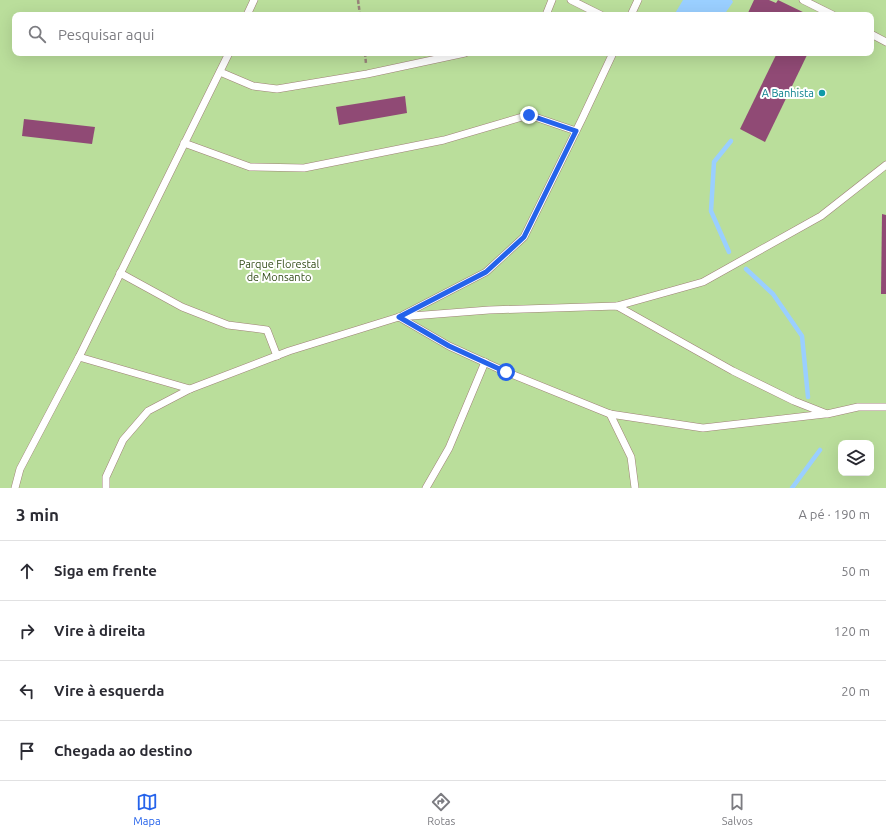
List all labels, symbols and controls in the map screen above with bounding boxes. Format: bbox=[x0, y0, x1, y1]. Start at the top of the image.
search box bbox=[12, 12, 874, 56]
icon: search bbox=[26, 23, 48, 45]
text: Pesquisar aqui bbox=[58, 26, 154, 43]
place label: A Banhista bbox=[762, 87, 814, 99]
marker: A Banhista bbox=[817, 88, 827, 98]
route end bbox=[520, 106, 538, 124]
park label: Parque Florestal de Monsanto bbox=[239, 258, 319, 283]
route start bbox=[497, 363, 515, 381]
map controls bbox=[838, 440, 874, 476]
button: layers bbox=[838, 440, 874, 476]
text: 3 min bbox=[16, 505, 59, 524]
text: A pé · 190 m bbox=[798, 507, 870, 521]
icon: ahead bbox=[16, 560, 38, 582]
text: Siga em frente bbox=[54, 562, 157, 579]
text: 50 m bbox=[841, 564, 870, 578]
icon: right bbox=[16, 620, 38, 642]
text: Vire à direita bbox=[54, 622, 146, 639]
text: 120 m bbox=[834, 624, 870, 638]
icon: left bbox=[16, 680, 38, 702]
text: Vire à esquerda bbox=[54, 682, 164, 699]
text: 20 m bbox=[841, 684, 870, 698]
icon: arrive bbox=[16, 740, 38, 762]
text: Chegada ao destino bbox=[54, 742, 193, 759]
tab: Mapa bbox=[133, 791, 161, 827]
tab: Rotas bbox=[427, 791, 455, 827]
tab: Salvos bbox=[722, 791, 753, 827]

